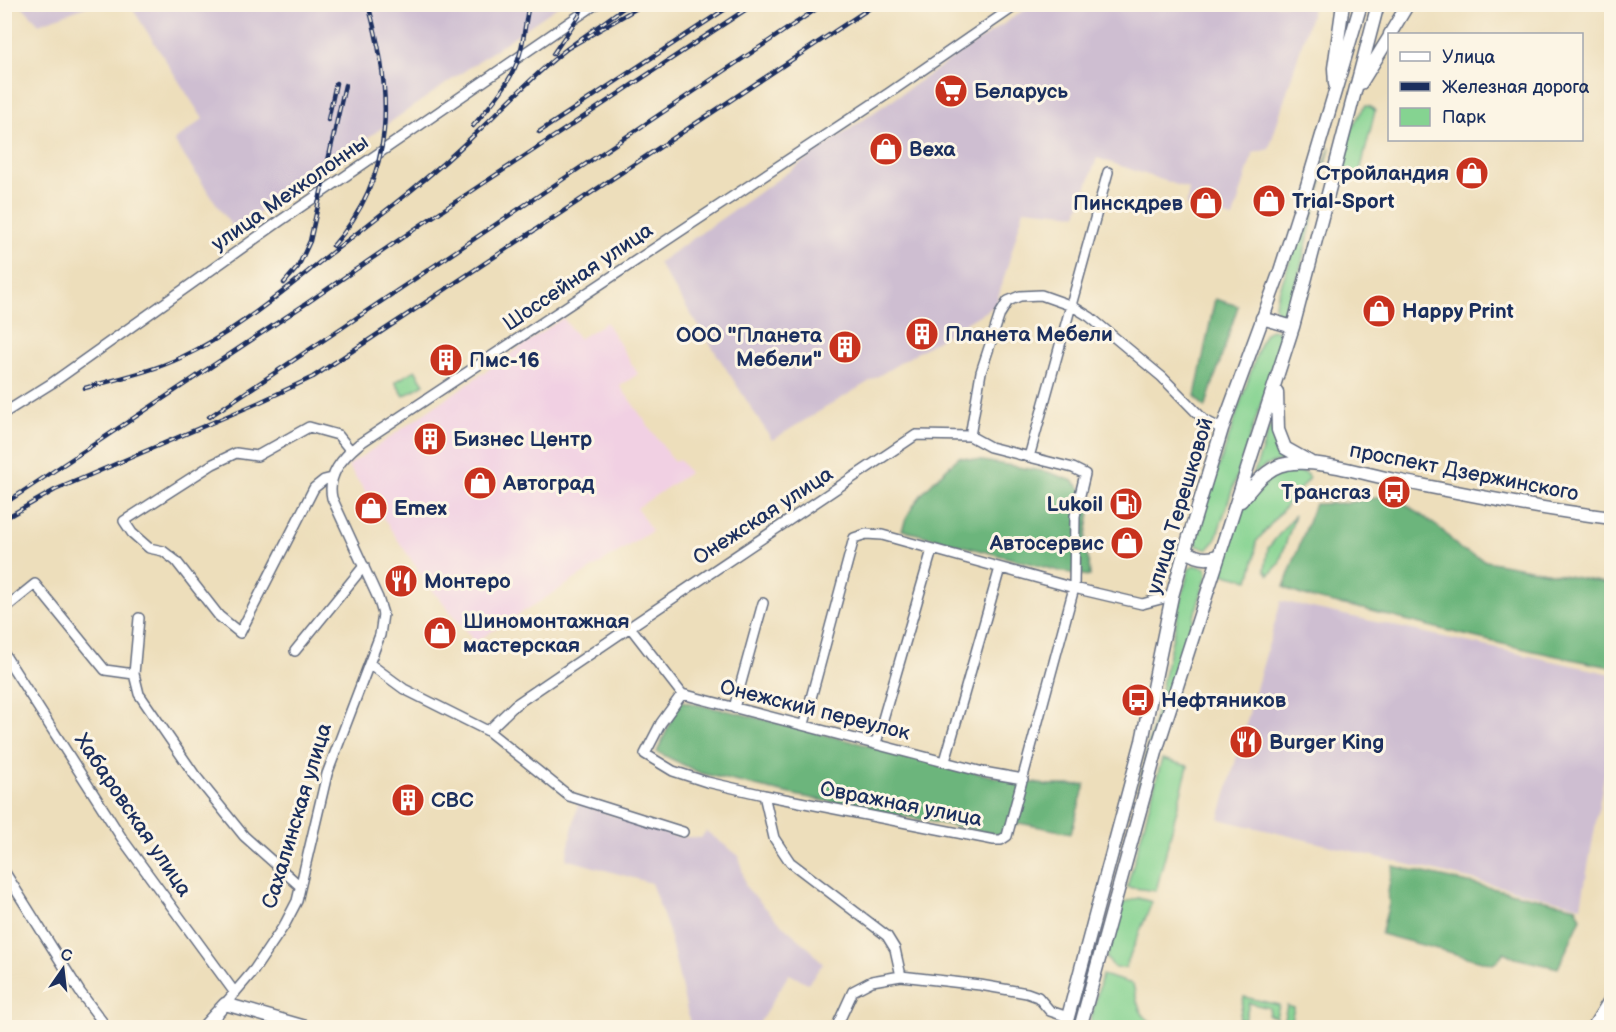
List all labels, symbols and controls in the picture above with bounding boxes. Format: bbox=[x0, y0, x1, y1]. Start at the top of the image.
legend bbox=[1388, 33, 1583, 141]
text: Улица bbox=[1442, 47, 1496, 68]
supermarket icon: Беларусь bbox=[933, 73, 969, 109]
text: Железная дорога bbox=[1442, 77, 1590, 98]
place label: Беларусь bbox=[974, 79, 1068, 104]
text: Парк bbox=[1442, 107, 1486, 128]
street label: улица Мехколонны bbox=[207, 129, 373, 257]
shop icon: Веха bbox=[868, 131, 904, 167]
place label: Веха bbox=[909, 137, 956, 162]
shop icon: Стройландия bbox=[1454, 155, 1490, 191]
place label: Стройландия bbox=[1316, 161, 1449, 186]
shop icon: Trial-Sport bbox=[1251, 183, 1287, 219]
shop icon: Пинскдрев bbox=[1188, 185, 1224, 221]
place label: Trial-Sport bbox=[1292, 189, 1395, 214]
place label: Пинскдрев bbox=[1073, 191, 1184, 216]
street label: Шоссейная улица bbox=[498, 217, 658, 336]
shop icon: Happy Print bbox=[1361, 293, 1397, 329]
place label: Happy Print bbox=[1402, 299, 1514, 324]
building icon: Планета Мебели bbox=[904, 316, 940, 352]
place label: Планета Мебели bbox=[945, 322, 1113, 347]
place label: ООО "Планета Мебели" bbox=[676, 323, 823, 372]
building icon: ООО "Планета Мебели" bbox=[827, 329, 863, 365]
building icon: Пмс-16 bbox=[428, 342, 464, 378]
place label: Пмс-16 bbox=[469, 348, 540, 373]
street label: улица Терешковой bbox=[1141, 415, 1219, 597]
building icon: Бизнес Центр bbox=[412, 421, 448, 457]
place label: Бизнес Центр bbox=[453, 427, 593, 452]
street label: проспект Дзержинского bbox=[1347, 438, 1581, 506]
street label: Онежская улица bbox=[688, 461, 838, 571]
shop icon: Автоград bbox=[462, 465, 498, 501]
place label: Автоград bbox=[502, 471, 595, 496]
bus stop icon: Трансгаз bbox=[1376, 474, 1412, 510]
place label: Трансгаз bbox=[1281, 480, 1371, 505]
fuel station icon: Lukoil bbox=[1108, 486, 1144, 522]
shop icon: Emex bbox=[353, 490, 389, 526]
place label: Lukoil bbox=[1047, 492, 1103, 517]
place label: Emex bbox=[394, 496, 447, 521]
shop icon: Автосервис bbox=[1109, 525, 1145, 561]
place label: Автосервис bbox=[989, 531, 1104, 556]
restaurant icon: Монтеро bbox=[383, 563, 419, 599]
place label: Монтеро bbox=[424, 569, 511, 594]
place label: Шиномонтажная мастерская bbox=[463, 609, 630, 658]
shop icon: Шиномонтажная мастерская bbox=[422, 615, 458, 651]
street label: Онежский переулок bbox=[717, 674, 913, 746]
bus stop icon: Нефтяников bbox=[1120, 682, 1156, 718]
place label: Нефтяников bbox=[1161, 688, 1287, 713]
street label: Сахалинская улица bbox=[257, 720, 337, 912]
restaurant icon: Burger King bbox=[1228, 724, 1264, 760]
street label: Хабаровская улица bbox=[69, 729, 197, 902]
place label: Burger King bbox=[1269, 730, 1384, 755]
street label: Овражная улица bbox=[818, 776, 985, 832]
building icon: СВС bbox=[390, 782, 426, 818]
place label: СВС bbox=[431, 788, 474, 813]
north arrow bbox=[33, 939, 93, 999]
text: С bbox=[59, 945, 74, 966]

